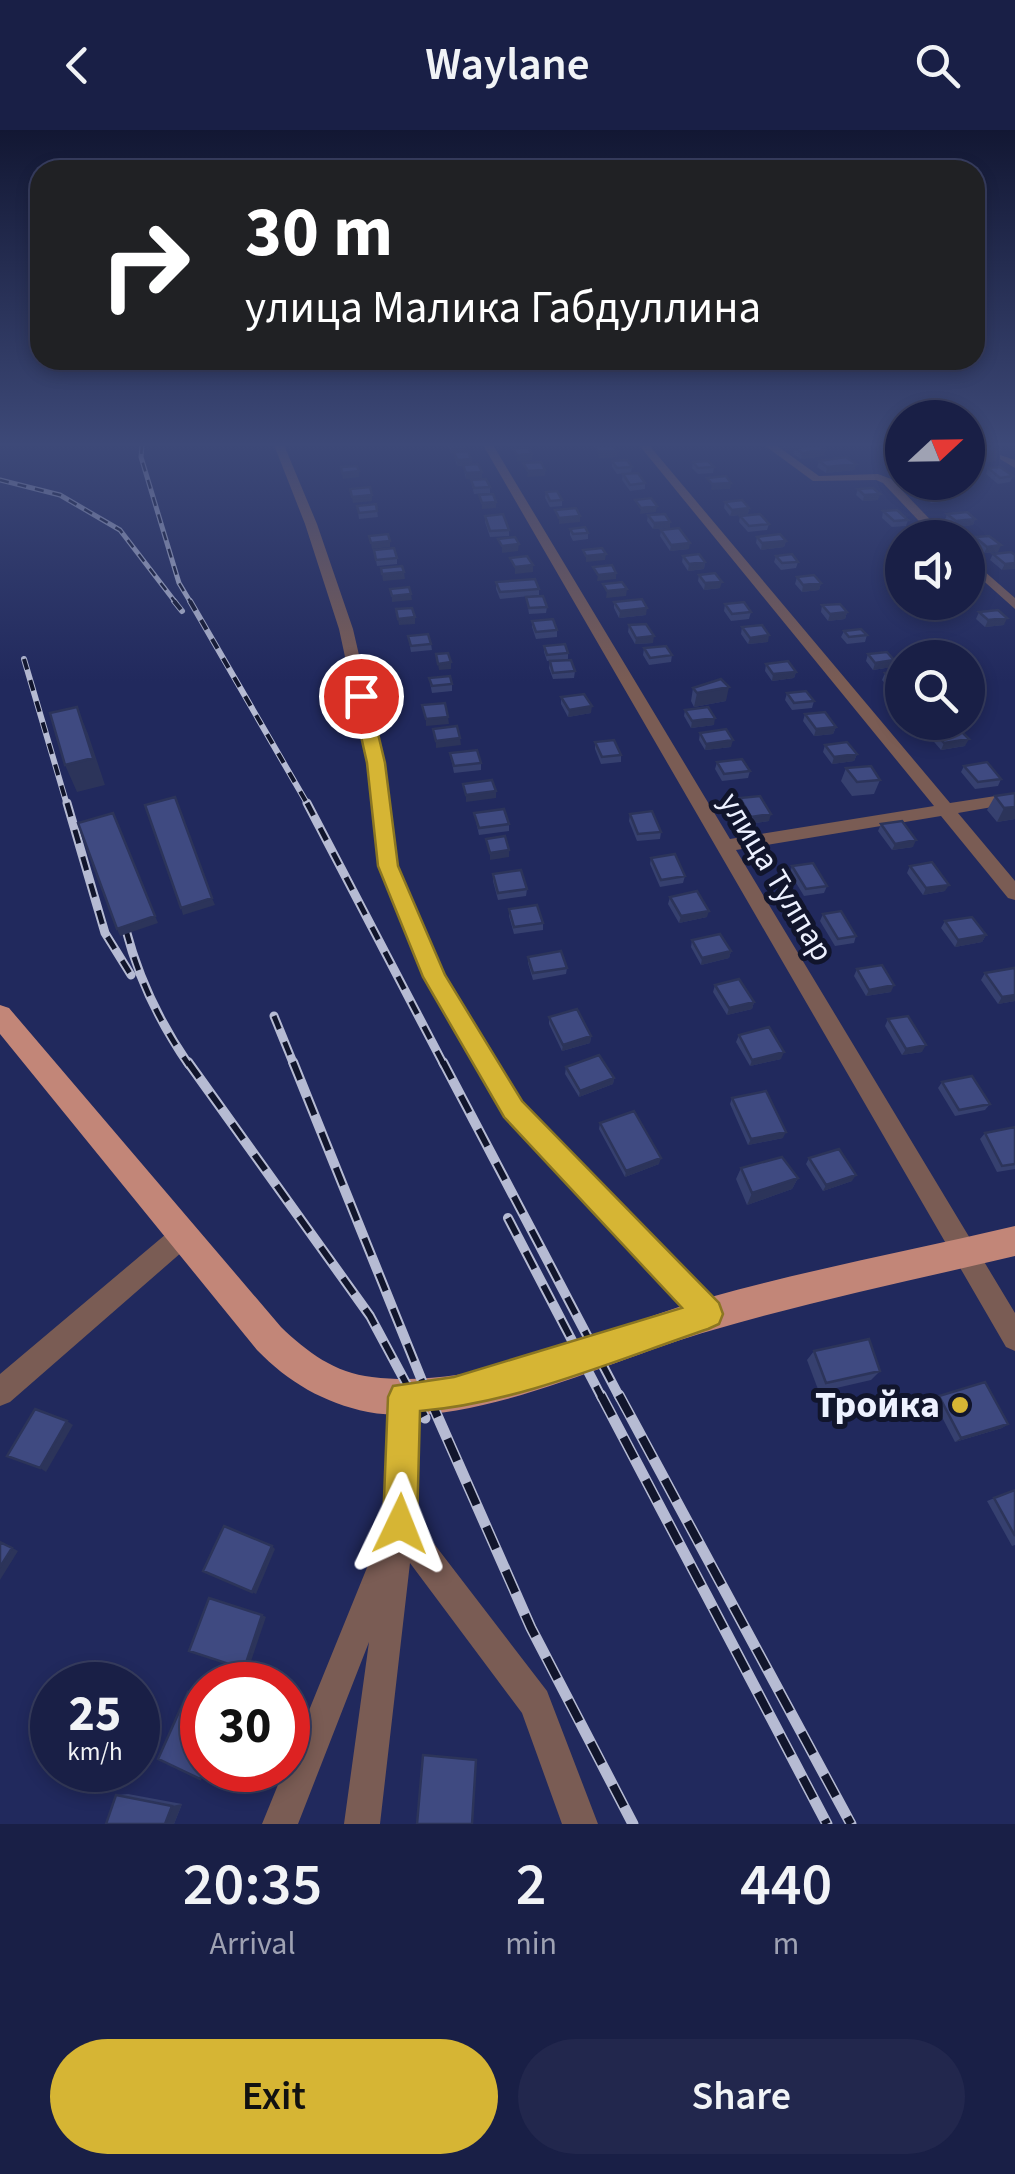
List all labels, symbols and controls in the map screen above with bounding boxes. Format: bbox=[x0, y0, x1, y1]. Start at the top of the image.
text: Waylane bbox=[425, 33, 590, 97]
icon: back bbox=[50, 38, 105, 93]
icon: search bbox=[910, 38, 965, 93]
text: 30 m bbox=[245, 183, 393, 283]
icon: right bbox=[80, 200, 210, 330]
text: улица Малика Габдуллина bbox=[245, 276, 761, 340]
north arrow bbox=[885, 400, 985, 500]
map controls bbox=[885, 400, 985, 740]
button: sound bbox=[885, 520, 985, 620]
button: search bbox=[885, 640, 985, 740]
pin bbox=[319, 654, 404, 739]
icon: arrive bbox=[334, 669, 389, 724]
street label: улица Тулпар bbox=[707, 784, 845, 970]
place label: Тройка bbox=[815, 1378, 940, 1432]
marker: Тройка bbox=[949, 1394, 971, 1416]
position arrow bbox=[348, 1472, 452, 1576]
speed limit sign: 30 bbox=[180, 1662, 310, 1792]
text: 25 bbox=[69, 1679, 121, 1750]
text: km/h bbox=[67, 1734, 123, 1770]
text: 20:35 bbox=[183, 1843, 322, 1928]
text: 2 bbox=[516, 1843, 547, 1928]
text: 440 bbox=[740, 1843, 832, 1928]
text: Arrival bbox=[210, 1921, 296, 1967]
text: min bbox=[505, 1921, 557, 1967]
text: m bbox=[773, 1921, 799, 1967]
button: Exit bbox=[50, 2039, 498, 2154]
button: Share bbox=[518, 2039, 965, 2154]

